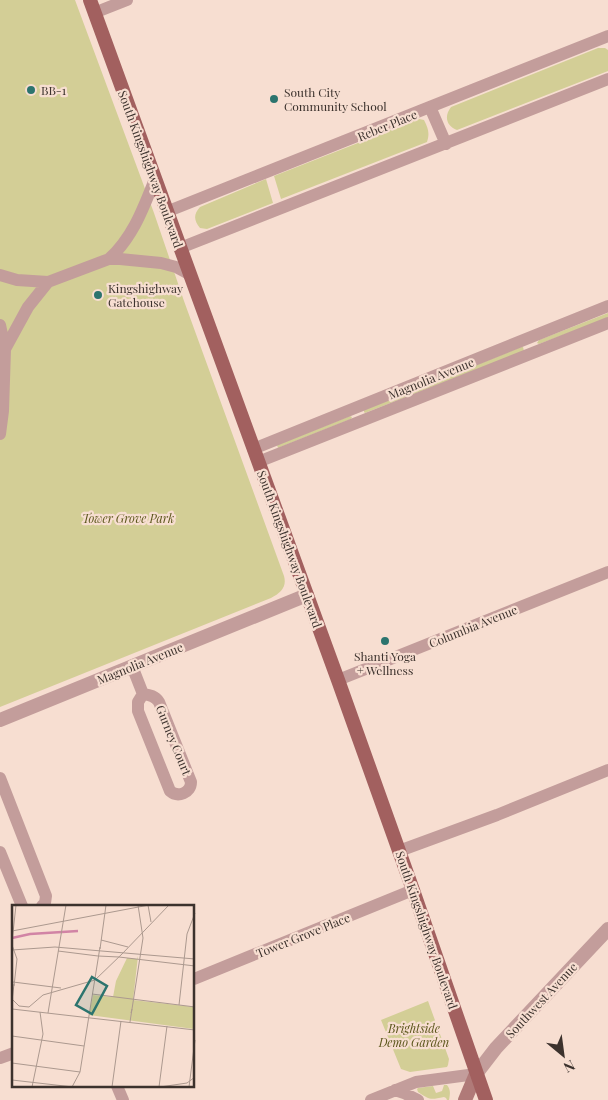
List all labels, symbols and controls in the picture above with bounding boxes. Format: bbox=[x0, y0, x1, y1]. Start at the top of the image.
place label: BB-1 bbox=[41, 82, 67, 98]
marker: BB-1 bbox=[25, 84, 37, 96]
place label: South City Community School bbox=[284, 84, 387, 114]
street label: South Kingshighway Boulevard bbox=[115, 88, 187, 250]
marker: South City Community School bbox=[268, 93, 280, 105]
street label: Reber Place bbox=[355, 106, 419, 144]
place label: Kingshighway Gatehouse bbox=[108, 280, 183, 310]
marker: Kingshighway Gatehouse bbox=[92, 289, 104, 301]
street label: Magnolia Avenue bbox=[386, 353, 476, 403]
street label: South Kingshighway Boulevard bbox=[254, 468, 326, 630]
park label: Tower Grove Park bbox=[82, 510, 174, 526]
street label: Columbia Avenue bbox=[426, 601, 520, 651]
marker: Shanti Yoga + Wellness bbox=[379, 635, 391, 647]
street label: Magnolia Avenue bbox=[95, 638, 185, 688]
place label: Shanti Yoga + Wellness bbox=[354, 648, 416, 678]
street label: Gurney Court bbox=[153, 703, 196, 778]
street label: South Kingshighway Boulevard bbox=[392, 849, 462, 1011]
inset map bbox=[12, 905, 195, 1088]
street label: Tower Grove Place bbox=[254, 909, 352, 961]
street label: Southwest Avenue bbox=[502, 959, 580, 1041]
park label: Brightside Demo Garden bbox=[378, 1020, 449, 1050]
north arrow bbox=[538, 1030, 588, 1080]
text: N bbox=[561, 1056, 579, 1078]

